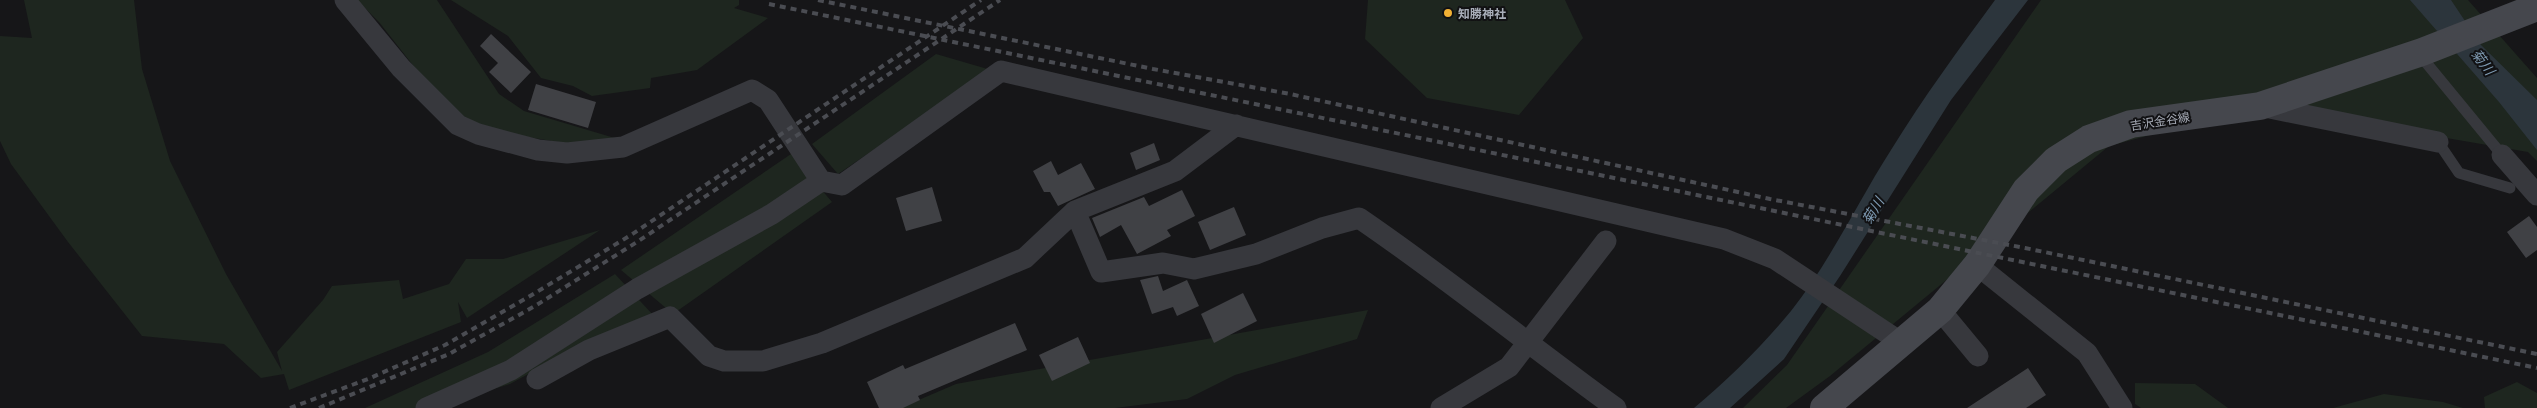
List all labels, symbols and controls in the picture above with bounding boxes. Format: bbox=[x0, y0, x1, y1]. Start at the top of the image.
marker: 知勝神社 bbox=[1442, 7, 1454, 19]
place label: 知勝神社 bbox=[1458, 7, 1506, 20]
water label: 菊川 bbox=[2468, 46, 2499, 80]
street label: 吉沢金谷線 bbox=[2129, 110, 2191, 132]
water label: 菊川 bbox=[1859, 193, 1888, 227]

